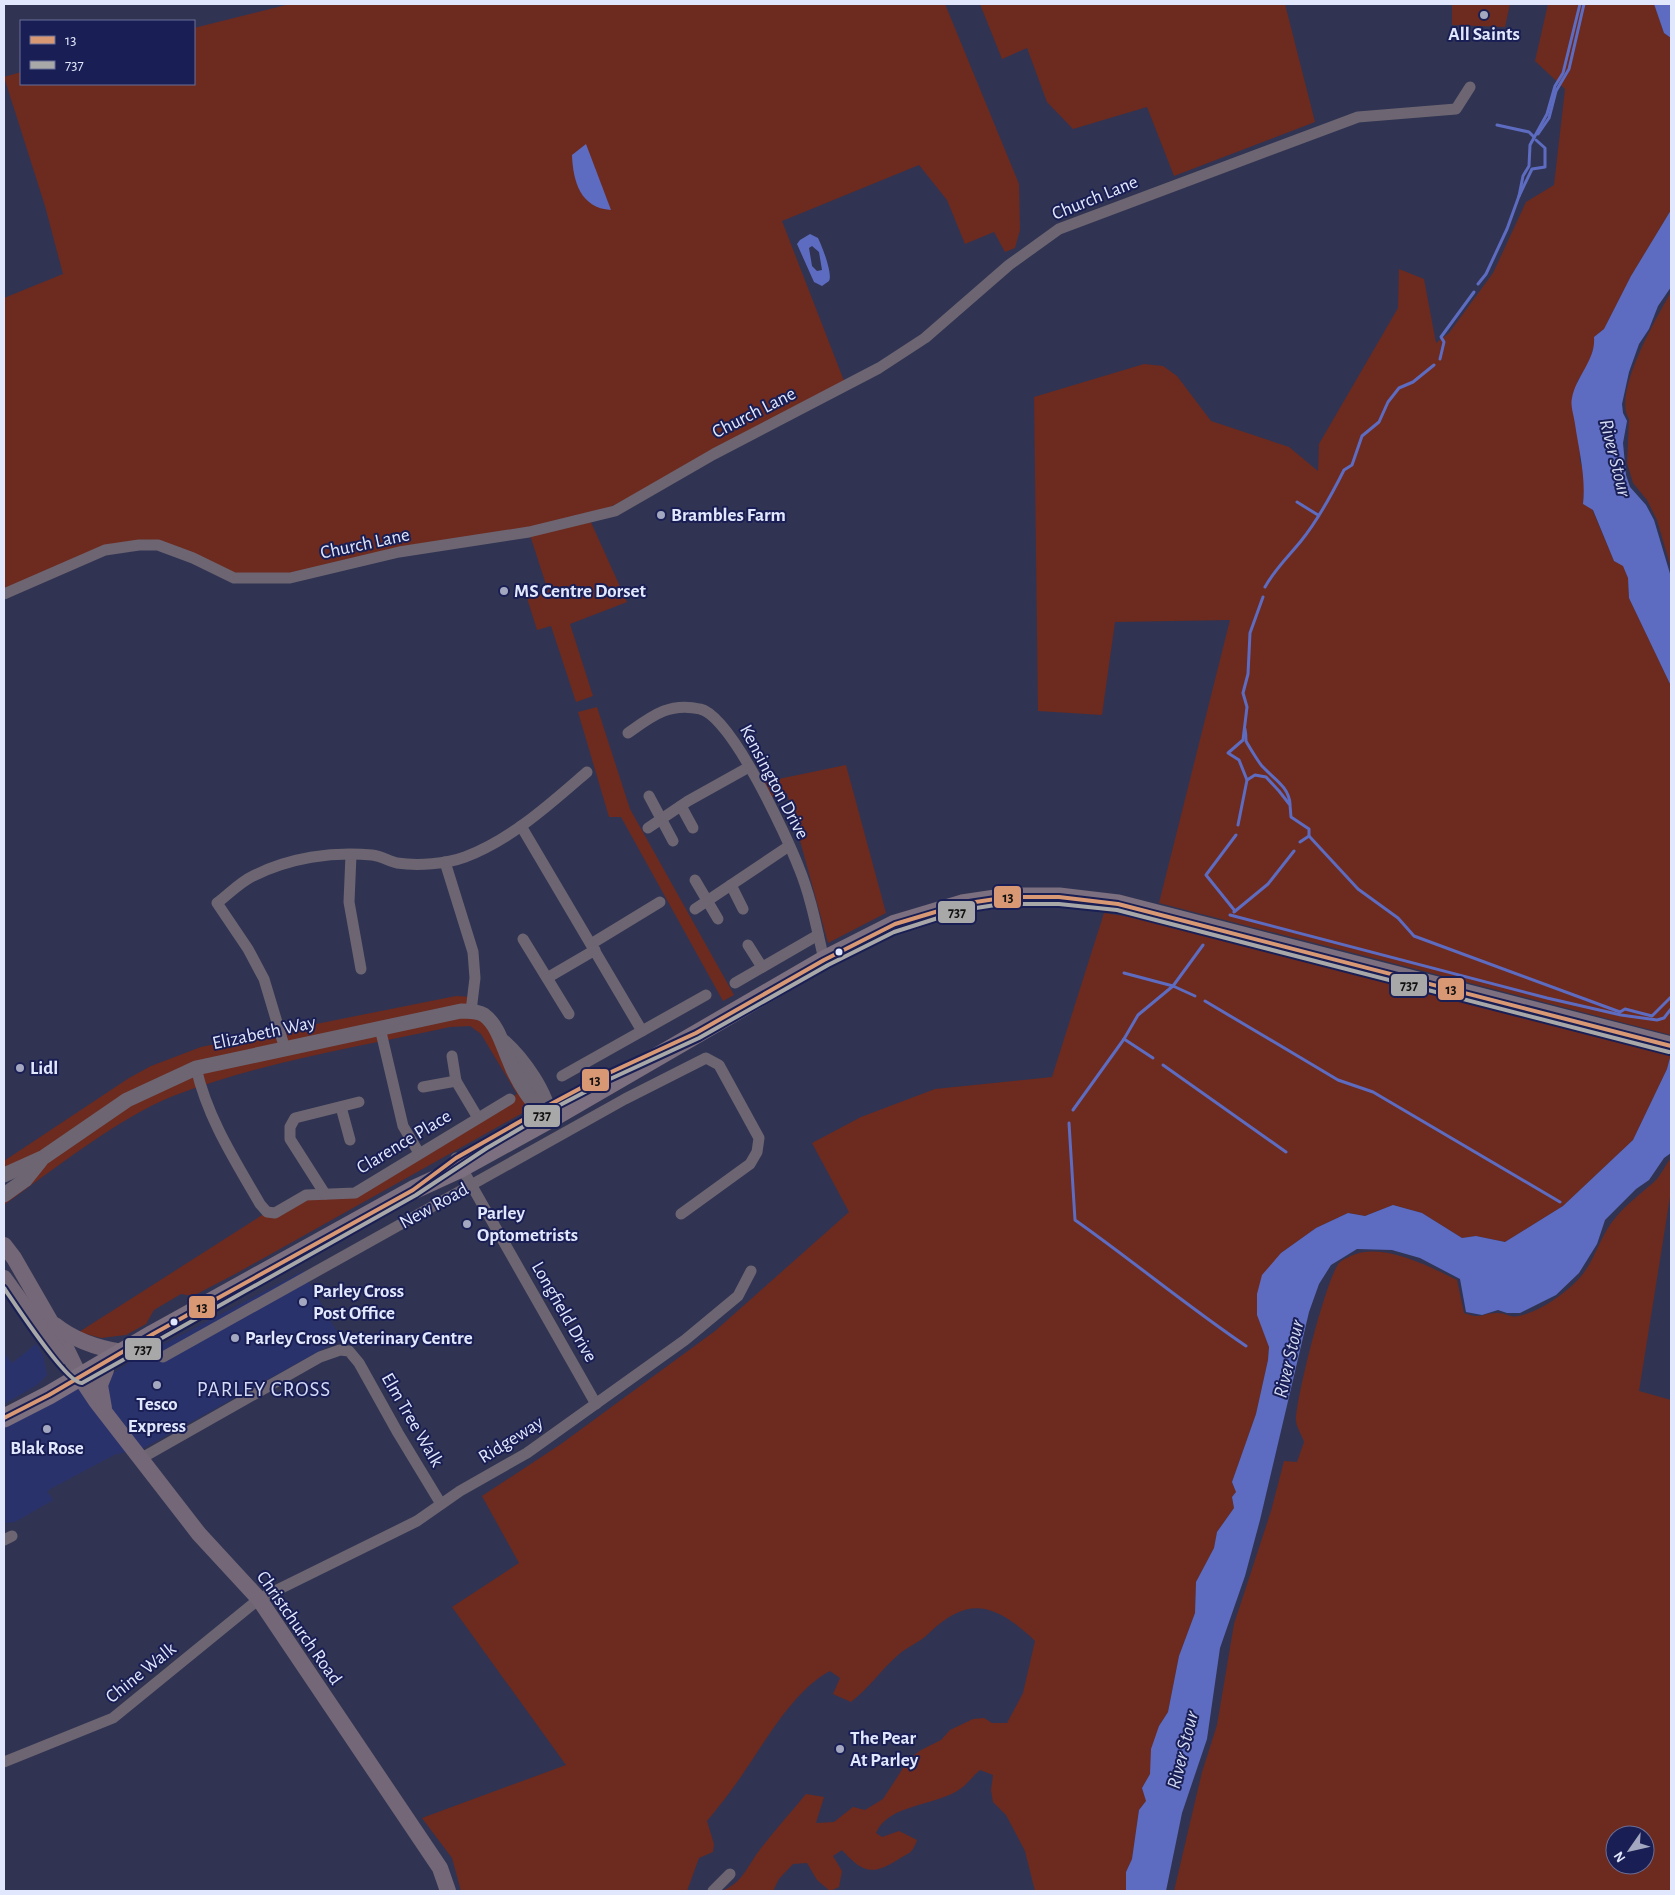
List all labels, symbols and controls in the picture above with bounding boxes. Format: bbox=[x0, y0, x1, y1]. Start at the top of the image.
marker: All Saints bbox=[1478, 9, 1490, 21]
legend bbox=[20, 20, 195, 85]
place label: All Saints bbox=[1448, 25, 1520, 44]
text: 13 bbox=[65, 33, 76, 48]
text: 737 bbox=[65, 58, 84, 73]
street label: Church Lane bbox=[1049, 172, 1141, 224]
street label: Church Lane bbox=[709, 384, 799, 442]
water label: River Stour bbox=[1596, 417, 1634, 499]
place label: Brambles Farm bbox=[671, 506, 786, 525]
marker: Brambles Farm bbox=[655, 509, 667, 521]
street label: Church Lane bbox=[319, 525, 411, 563]
place label: MS Centre Dorset bbox=[514, 582, 646, 601]
marker: MS Centre Dorset bbox=[498, 585, 510, 597]
street label: Kensington Drive bbox=[736, 722, 812, 842]
line badge: 13 bbox=[993, 885, 1022, 909]
text: 13 bbox=[1002, 891, 1014, 905]
line badge: 737 bbox=[937, 900, 976, 924]
text: 737 bbox=[948, 906, 966, 920]
unlabelled marker bbox=[834, 947, 844, 957]
line badge: 737 bbox=[1390, 973, 1428, 997]
line badge: 13 bbox=[1437, 977, 1465, 1001]
text: 737 bbox=[1400, 979, 1418, 993]
text: 13 bbox=[1445, 983, 1457, 997]
street label: Elizabeth Way bbox=[211, 1013, 317, 1053]
place label: Lidl bbox=[30, 1059, 58, 1078]
marker: Lidl bbox=[14, 1062, 26, 1074]
line badge: 13 bbox=[581, 1068, 610, 1092]
text: 13 bbox=[589, 1074, 601, 1088]
line badge: 737 bbox=[523, 1104, 561, 1128]
street label: Clarence Place bbox=[353, 1106, 455, 1178]
text: 737 bbox=[533, 1109, 551, 1123]
street label: New Road bbox=[397, 1179, 472, 1233]
place label: Parley Optometrists bbox=[477, 1204, 578, 1245]
marker: Parley Optometrists bbox=[461, 1218, 473, 1230]
street label: Longfield Drive bbox=[528, 1259, 600, 1365]
place label: Parley Cross Post Office bbox=[313, 1282, 404, 1323]
line badge: 13 bbox=[188, 1295, 216, 1319]
marker: Parley Cross Post Office bbox=[297, 1296, 309, 1308]
text: 13 bbox=[196, 1301, 208, 1315]
unlabelled marker bbox=[169, 1317, 179, 1327]
water label: River Stour bbox=[1270, 1318, 1308, 1400]
place label: Parley Cross Veterinary Centre bbox=[245, 1329, 473, 1348]
marker: Parley Cross Veterinary Centre bbox=[229, 1332, 241, 1344]
line badge: 737 bbox=[124, 1337, 162, 1361]
text: 737 bbox=[134, 1343, 152, 1357]
street label: Elm Tree Walk bbox=[377, 1370, 447, 1471]
marker: Tesco Express bbox=[151, 1379, 163, 1391]
district label: PARLEY CROSS bbox=[197, 1379, 331, 1400]
place label: Tesco Express bbox=[128, 1395, 186, 1436]
street label: Ridgeway bbox=[475, 1413, 547, 1467]
marker: Blak Rose bbox=[41, 1423, 53, 1435]
place label: Blak Rose bbox=[10, 1439, 84, 1458]
street label: Christchurch Road bbox=[253, 1568, 345, 1688]
street label: Chine Walk bbox=[102, 1639, 180, 1707]
water label: River Stour bbox=[1164, 1709, 1202, 1791]
place label: The Pear At Parley bbox=[850, 1729, 919, 1770]
marker: The Pear At Parley bbox=[834, 1743, 846, 1755]
north arrow bbox=[1605, 1825, 1655, 1875]
text: N bbox=[1612, 1849, 1629, 1865]

